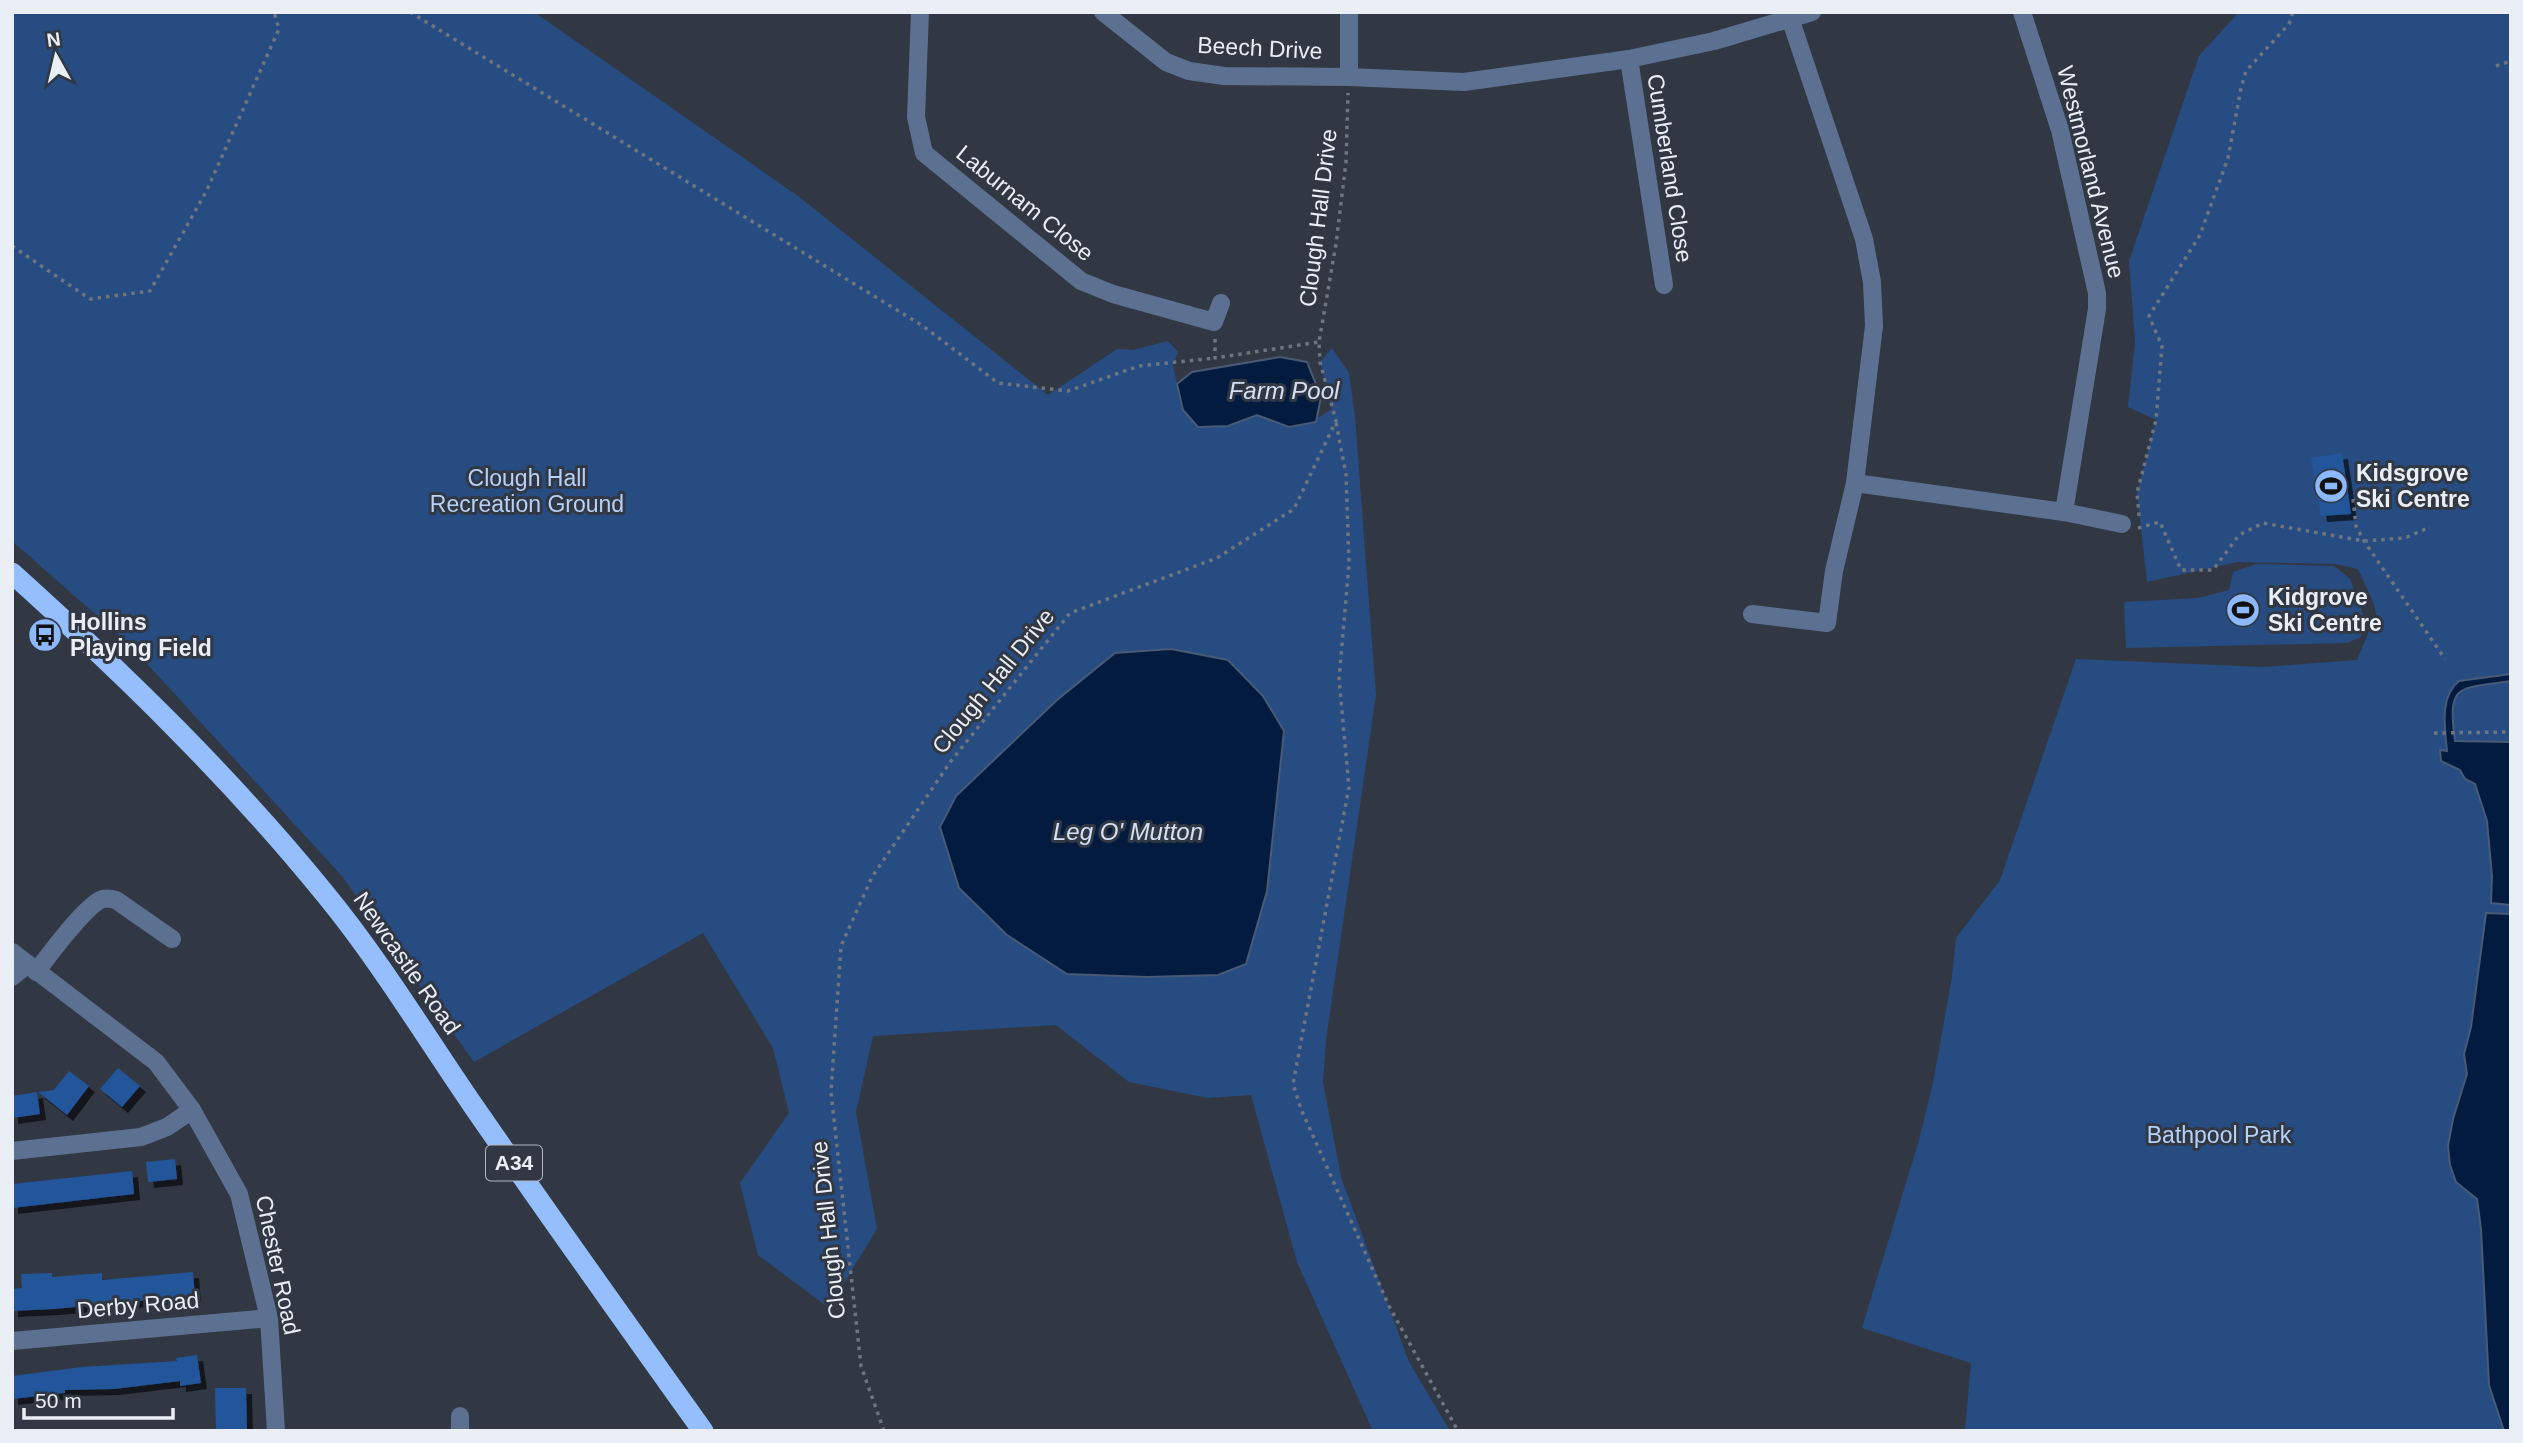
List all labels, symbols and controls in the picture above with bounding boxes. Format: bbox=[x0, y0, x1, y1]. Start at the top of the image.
north arrow bbox=[21, 21, 91, 91]
text: N bbox=[45, 28, 62, 51]
street label: Beech Drive bbox=[1197, 32, 1323, 64]
street label: Westmorland Avenue bbox=[2052, 63, 2130, 281]
street label: Cumberland Close bbox=[1642, 72, 1698, 264]
street label: Clough Hall Drive bbox=[1294, 128, 1342, 308]
street label: Laburnam Close bbox=[951, 140, 1099, 266]
water label: Farm Pool bbox=[1229, 377, 1340, 404]
place label: Kidsgrove Ski Centre bbox=[2356, 460, 2470, 512]
park label: Clough Hall Recreation Ground bbox=[430, 465, 624, 517]
sports icon: Kidsgrove Ski Centre bbox=[2312, 467, 2350, 505]
place label: Kidgrove Ski Centre bbox=[2268, 584, 2382, 636]
sports icon: Kidgrove Ski Centre bbox=[2224, 591, 2262, 629]
street label: Clough Hall Drive bbox=[927, 603, 1059, 759]
place label: Hollins Playing Field bbox=[70, 609, 212, 661]
bus stop icon: Hollins Playing Field bbox=[26, 616, 64, 654]
water label: Leg O' Mutton bbox=[1053, 818, 1203, 845]
street label: Newcastle Road bbox=[348, 887, 466, 1039]
park label: Bathpool Park bbox=[2147, 1122, 2292, 1148]
street label: Clough Hall Drive bbox=[806, 1140, 850, 1320]
road number: A34 bbox=[486, 1146, 542, 1180]
street label: Chester Road bbox=[251, 1193, 305, 1337]
street label: Derby Road bbox=[76, 1287, 200, 1323]
scale bar bbox=[24, 1376, 173, 1420]
text: 50 m bbox=[35, 1389, 82, 1412]

